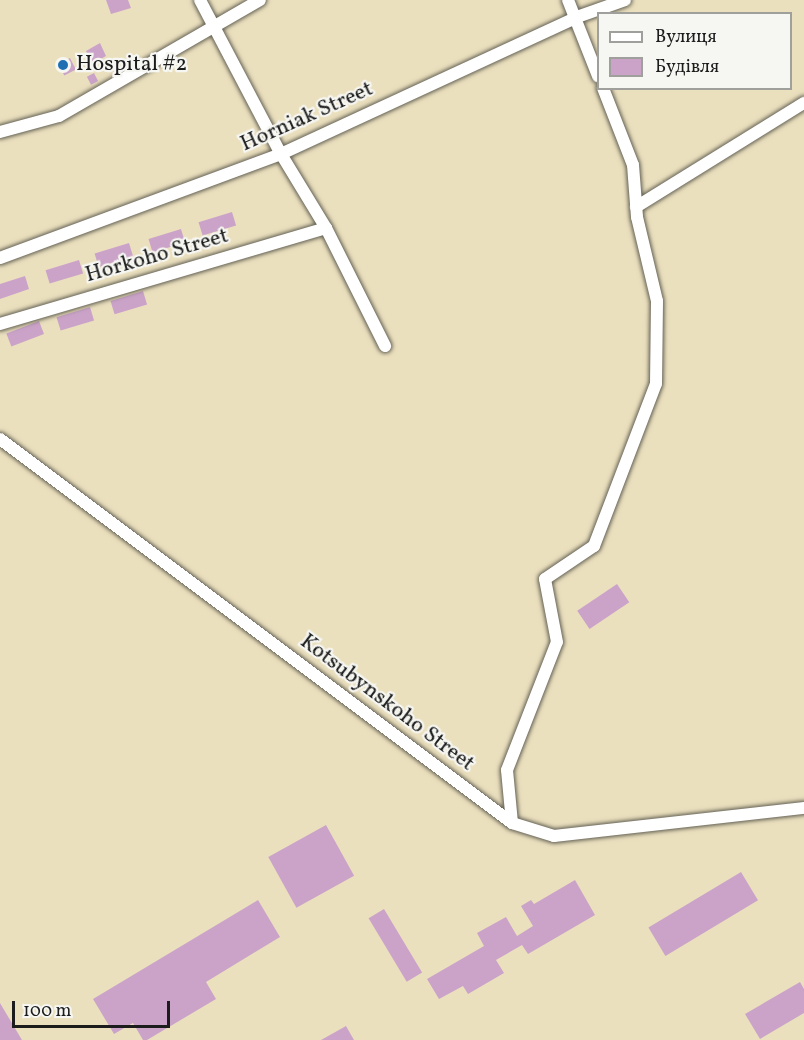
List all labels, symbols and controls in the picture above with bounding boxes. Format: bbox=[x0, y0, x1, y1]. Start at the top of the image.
legend bbox=[597, 12, 792, 90]
text: Вулиця bbox=[655, 25, 717, 50]
place label: Hospital #2 bbox=[76, 52, 187, 78]
text: Будівля bbox=[655, 55, 719, 80]
marker: Hospital #2 bbox=[54, 56, 72, 74]
street label: Horniak Street bbox=[237, 76, 377, 158]
street label: Horkoho Street bbox=[82, 223, 232, 289]
street label: Kotsubynskoho Street bbox=[295, 629, 479, 777]
scale bar bbox=[15, 989, 172, 1027]
text: 100 m bbox=[23, 999, 72, 1024]

